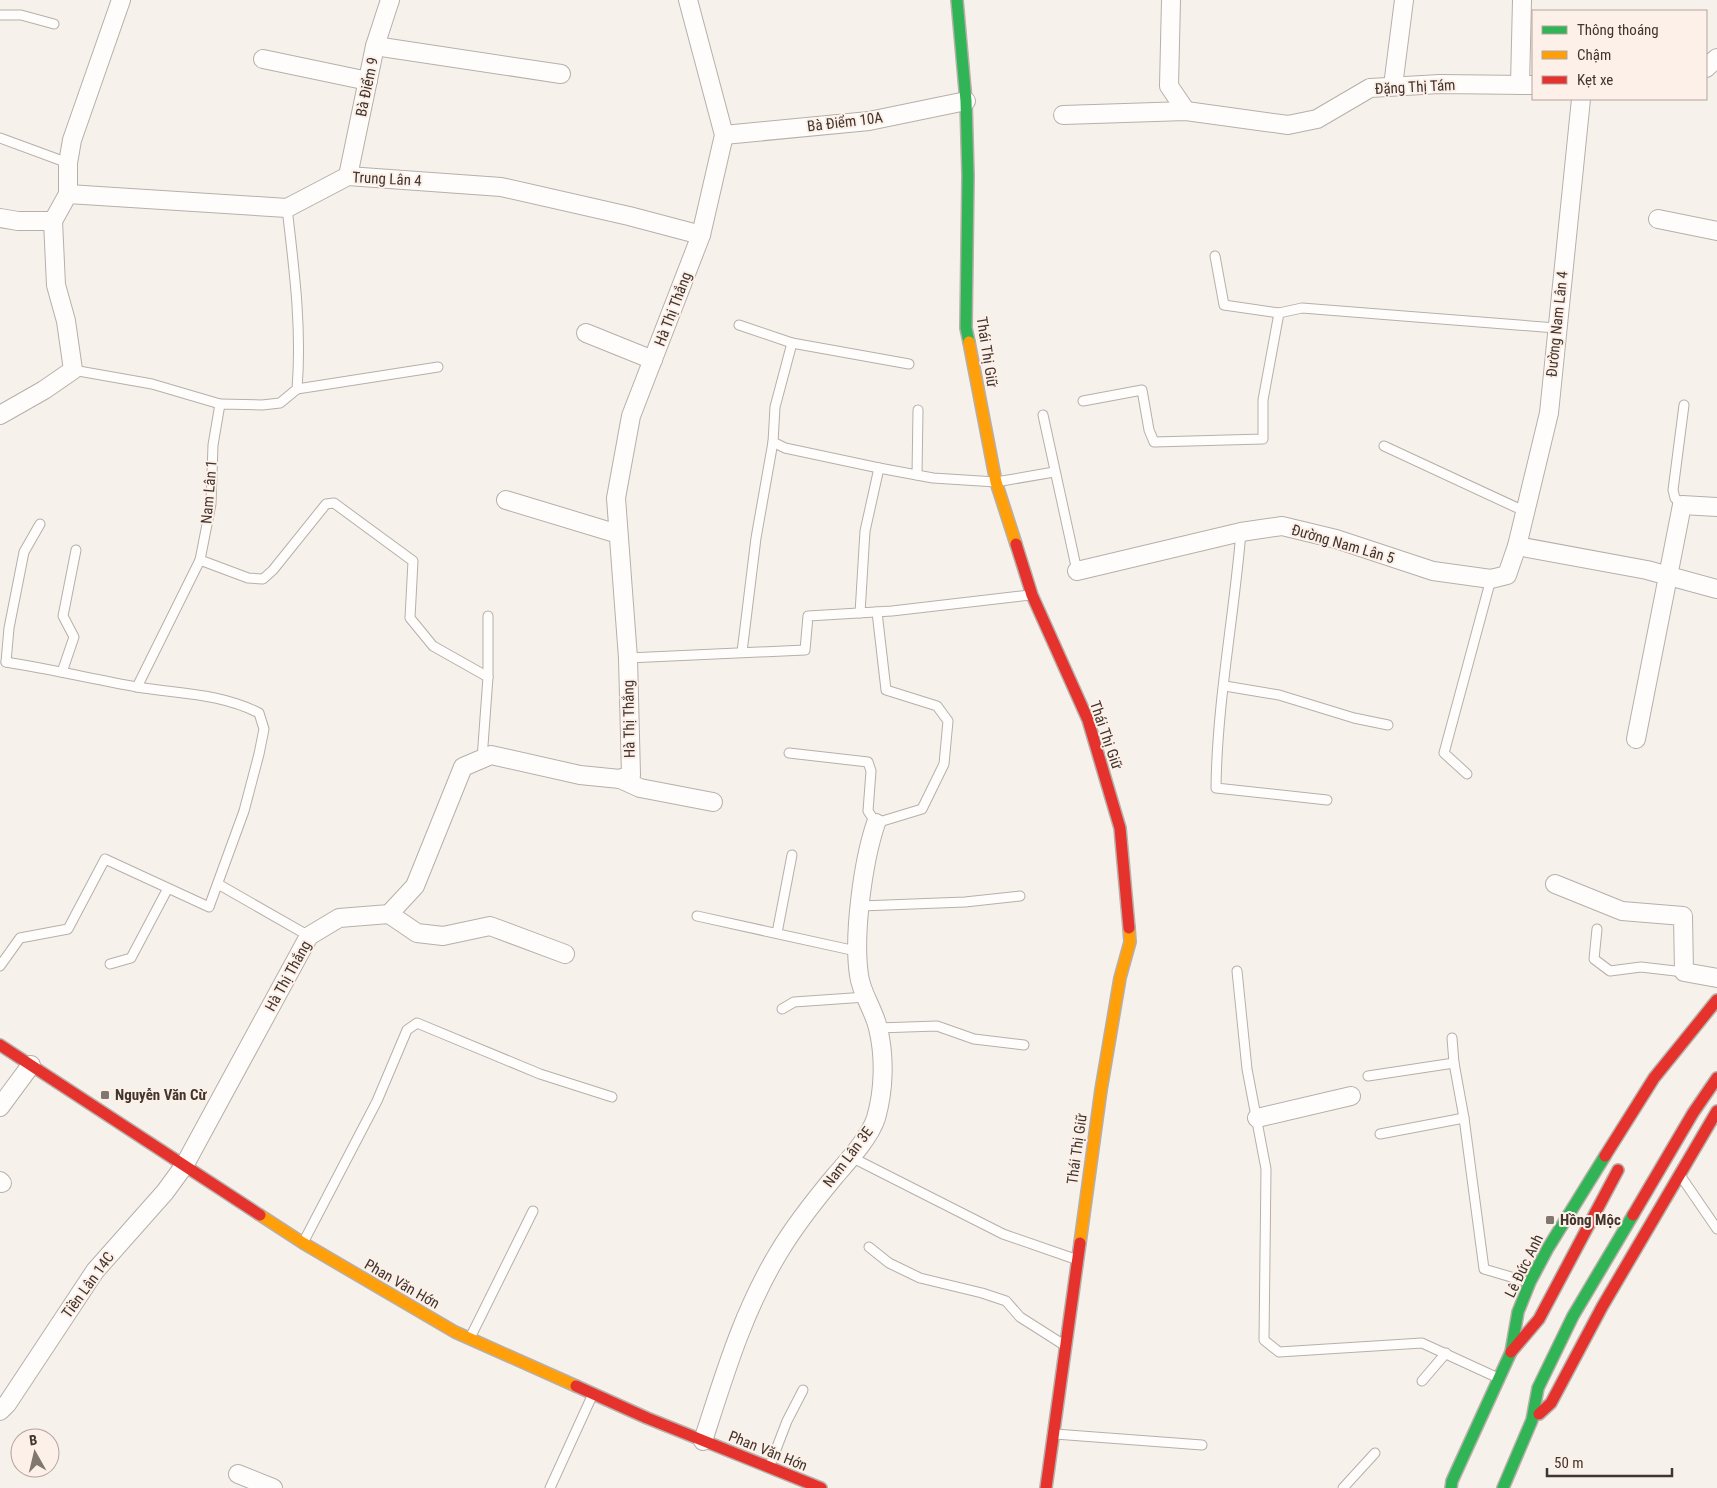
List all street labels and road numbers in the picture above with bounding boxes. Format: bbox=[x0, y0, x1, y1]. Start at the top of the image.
street label: Bà Điểm 9 bbox=[352, 56, 382, 118]
street label: Đặng Thị Tám bbox=[1374, 76, 1456, 98]
street label: Bà Điểm 10A bbox=[806, 108, 884, 136]
street label: Trung Lân 4 bbox=[352, 168, 422, 190]
street label: Hà Thị Thắng bbox=[651, 269, 695, 349]
street label: Đường Nam Lân 4 bbox=[1542, 270, 1572, 378]
street label: Thái Thị Giữ bbox=[973, 315, 1002, 389]
street label: Nam Lân 1 bbox=[197, 460, 221, 524]
street label: Đường Nam Lân 5 bbox=[1289, 521, 1397, 567]
street label: Hà Thị Thắng bbox=[619, 680, 639, 758]
street label: Thái Thị Giữ bbox=[1086, 698, 1126, 772]
street label: Hà Thị Thắng bbox=[261, 937, 315, 1015]
street label: Thái Thị Giữ bbox=[1063, 1112, 1091, 1186]
street label: Nam Lân 3E bbox=[819, 1123, 877, 1191]
street label: Lê Đức Anh bbox=[1501, 1231, 1547, 1301]
street label: Tiền Lân 14C bbox=[58, 1248, 118, 1322]
street label: Phan Văn Hớn bbox=[361, 1255, 443, 1313]
street label: Phan Văn Hớn bbox=[726, 1427, 810, 1475]

